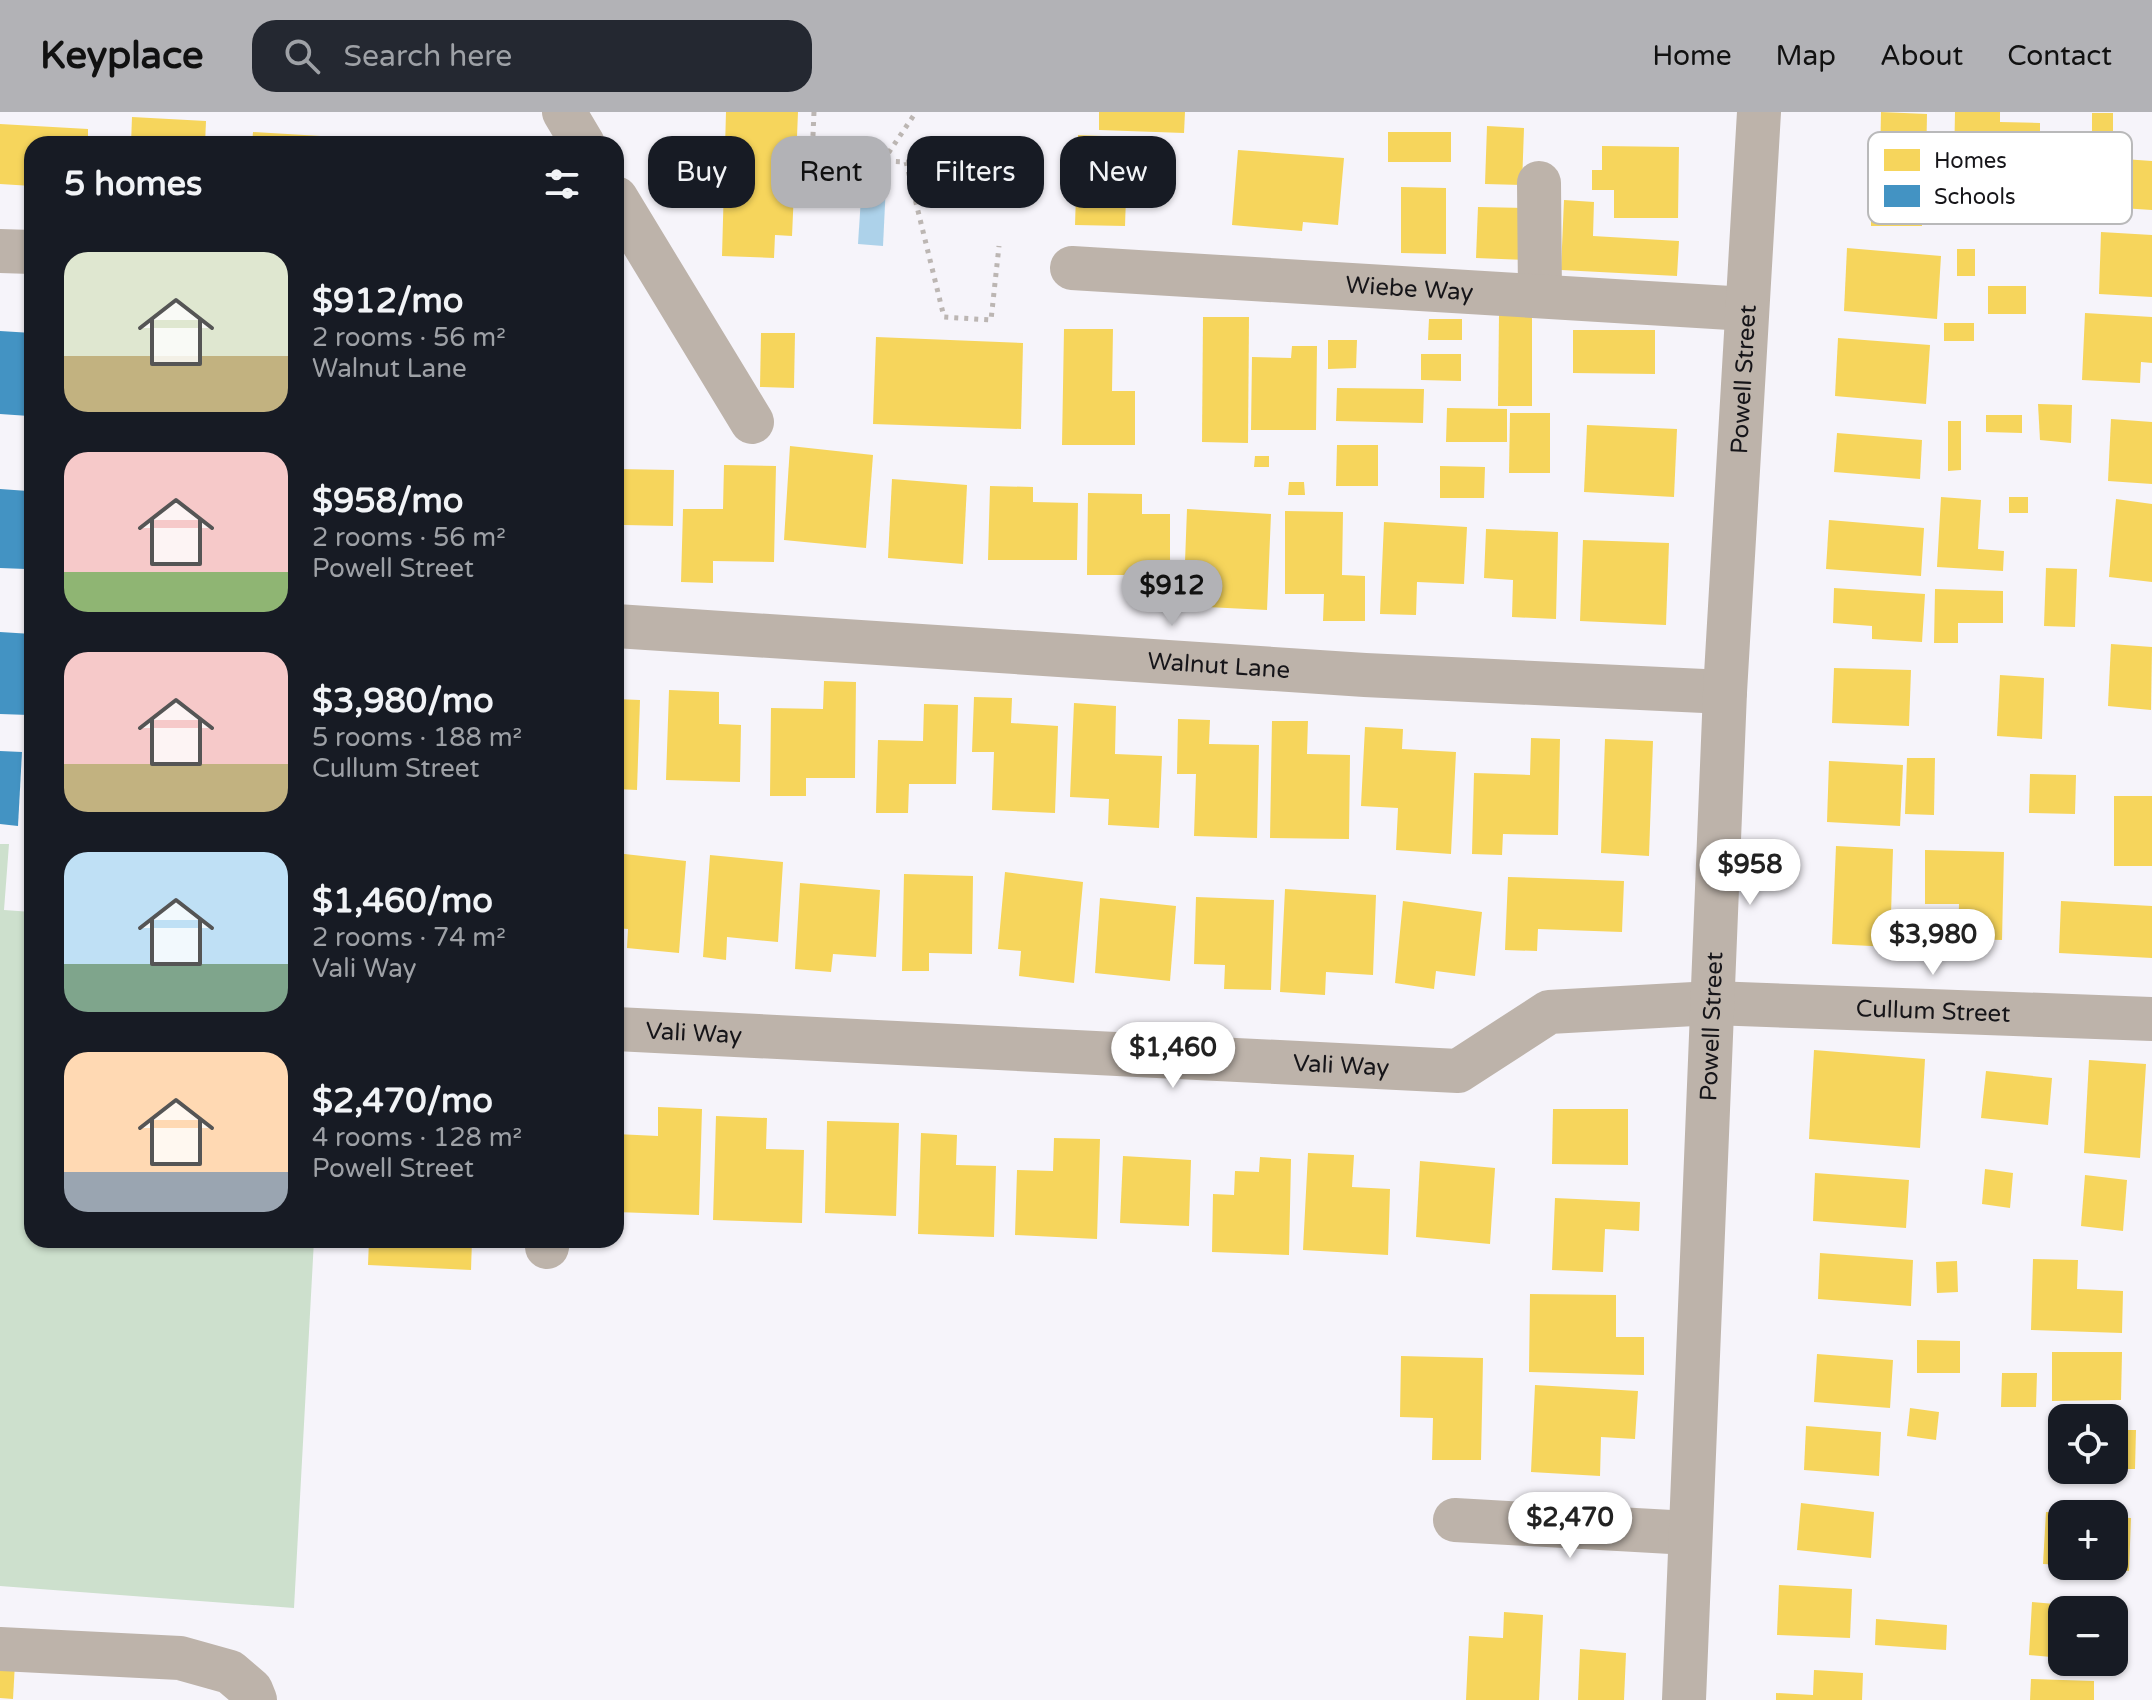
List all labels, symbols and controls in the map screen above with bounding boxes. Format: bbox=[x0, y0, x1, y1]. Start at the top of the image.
search box bbox=[252, 20, 812, 92]
text: Keyplace bbox=[40, 33, 204, 79]
icon: search bbox=[280, 34, 324, 78]
text: Search here bbox=[344, 38, 512, 75]
text: Home bbox=[1652, 39, 1732, 73]
text: Map bbox=[1776, 39, 1836, 73]
text: About bbox=[1880, 39, 1963, 73]
text: Contact bbox=[2007, 39, 2112, 73]
legend bbox=[1868, 132, 2132, 224]
chip: Buy bbox=[648, 136, 755, 208]
chip: Rent bbox=[771, 136, 891, 208]
chip: Filters bbox=[907, 136, 1044, 208]
chip: New bbox=[1060, 136, 1176, 208]
text: Homes bbox=[1934, 148, 2007, 174]
icon: filters bbox=[540, 162, 584, 206]
text: 5 homes bbox=[64, 164, 202, 205]
text: Schools bbox=[1934, 184, 2015, 210]
street label: Wiebe Way bbox=[1345, 270, 1474, 307]
text: $912/mo bbox=[312, 281, 463, 322]
icon: home bbox=[128, 284, 224, 380]
street label: Powell Street bbox=[1724, 304, 1762, 455]
text: 2 rooms · 56 m² bbox=[312, 322, 506, 353]
text: Walnut Lane bbox=[312, 353, 467, 384]
text: $958/mo bbox=[312, 481, 463, 522]
icon: home bbox=[128, 484, 224, 580]
text: 2 rooms · 56 m² bbox=[312, 522, 506, 553]
text: Powell Street bbox=[312, 553, 474, 584]
pin: $912 bbox=[1125, 560, 1219, 628]
text: $912 bbox=[1139, 570, 1205, 601]
street label: Walnut Lane bbox=[1146, 646, 1291, 685]
text: $3,980/mo bbox=[312, 681, 494, 722]
icon: home bbox=[128, 684, 224, 780]
text: 5 rooms · 188 m² bbox=[312, 722, 522, 753]
text: Cullum Street bbox=[312, 753, 479, 784]
pin: $958 bbox=[1703, 839, 1797, 907]
text: $958 bbox=[1717, 849, 1783, 880]
text: $1,460/mo bbox=[312, 881, 493, 922]
icon: home bbox=[128, 884, 224, 980]
pin: $3,980 bbox=[1868, 909, 1998, 977]
text: $3,980 bbox=[1889, 919, 1977, 950]
text: 2 rooms · 74 m² bbox=[312, 922, 506, 953]
street label: Powell Street bbox=[1694, 951, 1729, 1102]
text: Vali Way bbox=[312, 953, 417, 984]
street label: Cullum Street bbox=[1855, 994, 2011, 1028]
street label: Vali Way bbox=[645, 1016, 743, 1050]
pin: $1,460 bbox=[1108, 1022, 1238, 1090]
text: $1,460 bbox=[1129, 1032, 1217, 1063]
street label: Vali Way bbox=[1292, 1048, 1390, 1082]
text: $2,470/mo bbox=[312, 1081, 493, 1122]
icon: home bbox=[128, 1084, 224, 1180]
text: 4 rooms · 128 m² bbox=[312, 1122, 522, 1153]
text: Powell Street bbox=[312, 1153, 474, 1184]
map controls bbox=[2048, 1404, 2128, 1676]
button: locate bbox=[2048, 1404, 2128, 1484]
pin: $2,470 bbox=[1505, 1492, 1635, 1560]
button: + bbox=[2048, 1500, 2128, 1580]
text: $2,470 bbox=[1526, 1502, 1614, 1533]
button: − bbox=[2048, 1596, 2128, 1676]

